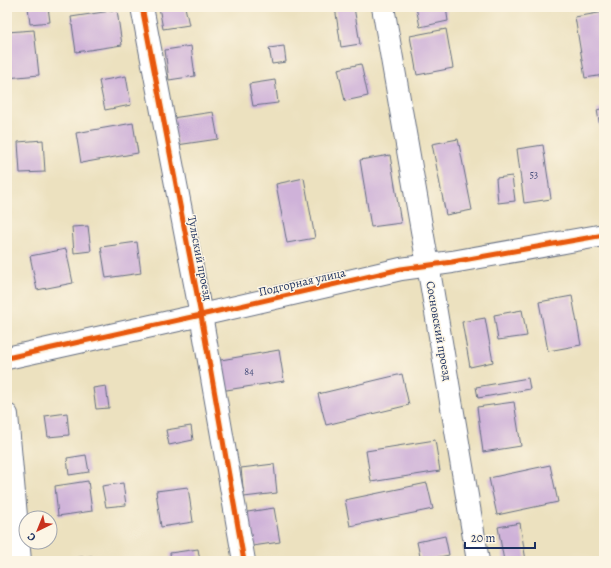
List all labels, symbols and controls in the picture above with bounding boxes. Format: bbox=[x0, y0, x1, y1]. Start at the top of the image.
house number: 53 bbox=[530, 168, 538, 181]
street label: Тульский проезд bbox=[184, 214, 216, 302]
street label: Подгорная улица bbox=[257, 264, 348, 300]
street label: Сосновский проезд bbox=[422, 280, 456, 382]
house number: 84 bbox=[244, 365, 254, 378]
north arrow bbox=[18, 510, 58, 550]
scale bar bbox=[465, 524, 535, 550]
text: С bbox=[24, 529, 39, 545]
text: 20 m bbox=[471, 530, 495, 546]

